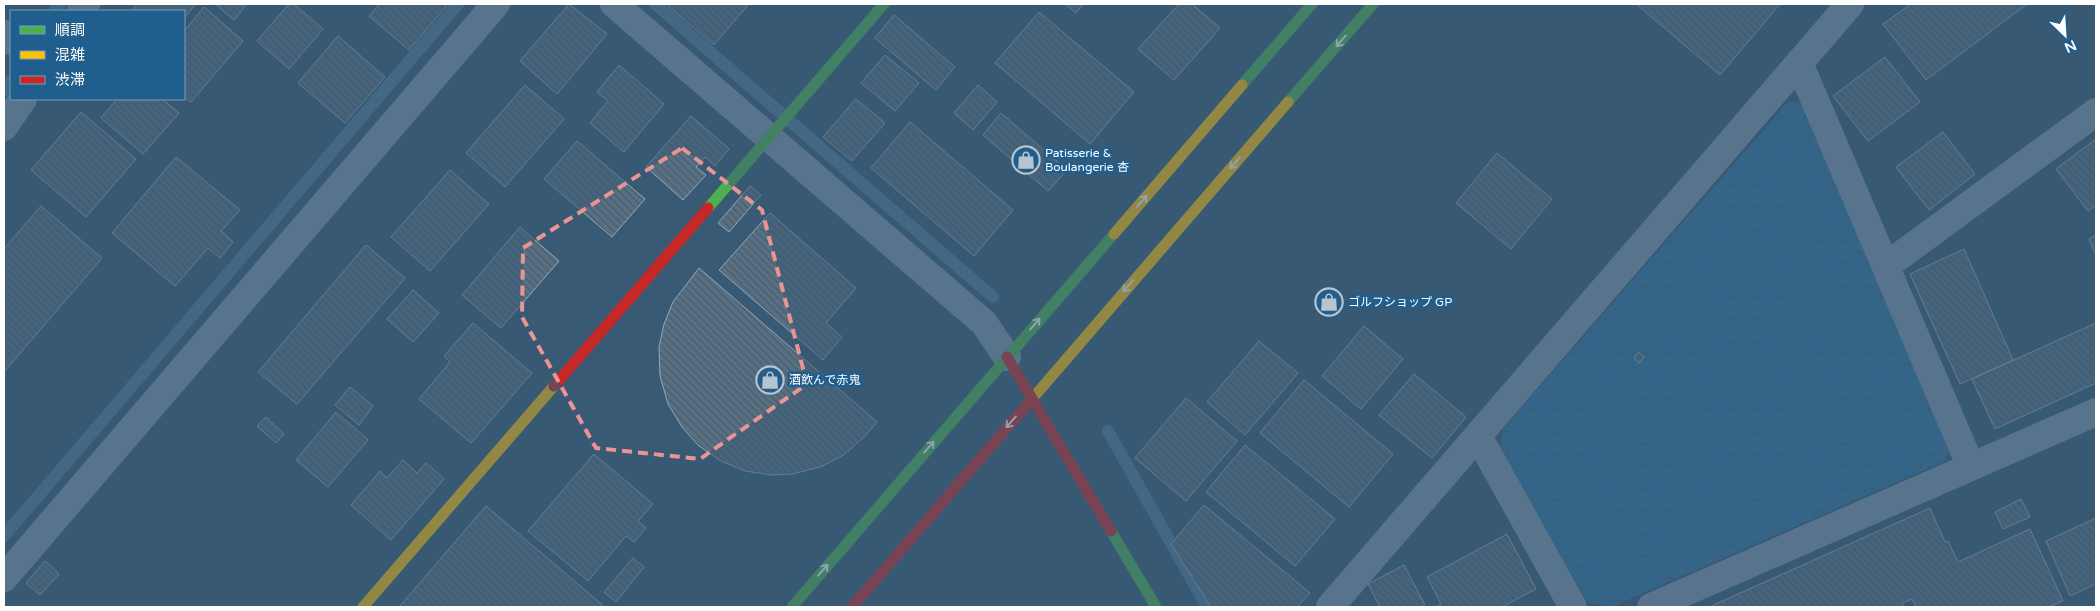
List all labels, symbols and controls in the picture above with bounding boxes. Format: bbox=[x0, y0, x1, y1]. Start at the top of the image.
legend bbox=[10, 10, 185, 100]
north arrow bbox=[2040, 10, 2090, 60]
text: 順調 bbox=[55, 21, 85, 39]
one-way arrow bbox=[1336, 34, 1347, 47]
text: N bbox=[2062, 36, 2079, 56]
text: 混雑 bbox=[55, 46, 85, 64]
text: 渋滞 bbox=[55, 71, 85, 89]
shop icon: Patisserie & Boulangerie 杏 bbox=[1011, 145, 1041, 175]
place label: Patisserie & Boulangerie 杏 bbox=[1045, 146, 1129, 174]
one-way arrow bbox=[1229, 157, 1241, 170]
one-way arrow bbox=[1136, 195, 1147, 208]
one-way arrow bbox=[1123, 279, 1134, 292]
shop icon: ゴルフショップ GP bbox=[1314, 287, 1344, 317]
place label: ゴルフショップ GP bbox=[1348, 295, 1452, 309]
one-way arrow bbox=[1030, 318, 1041, 331]
shop icon: 酒飲んで赤鬼 bbox=[755, 365, 785, 395]
place label: 酒飲んで赤鬼 bbox=[789, 373, 860, 387]
one-way arrow bbox=[1005, 416, 1017, 429]
one-way arrow bbox=[924, 441, 935, 454]
one-way arrow bbox=[818, 564, 829, 577]

